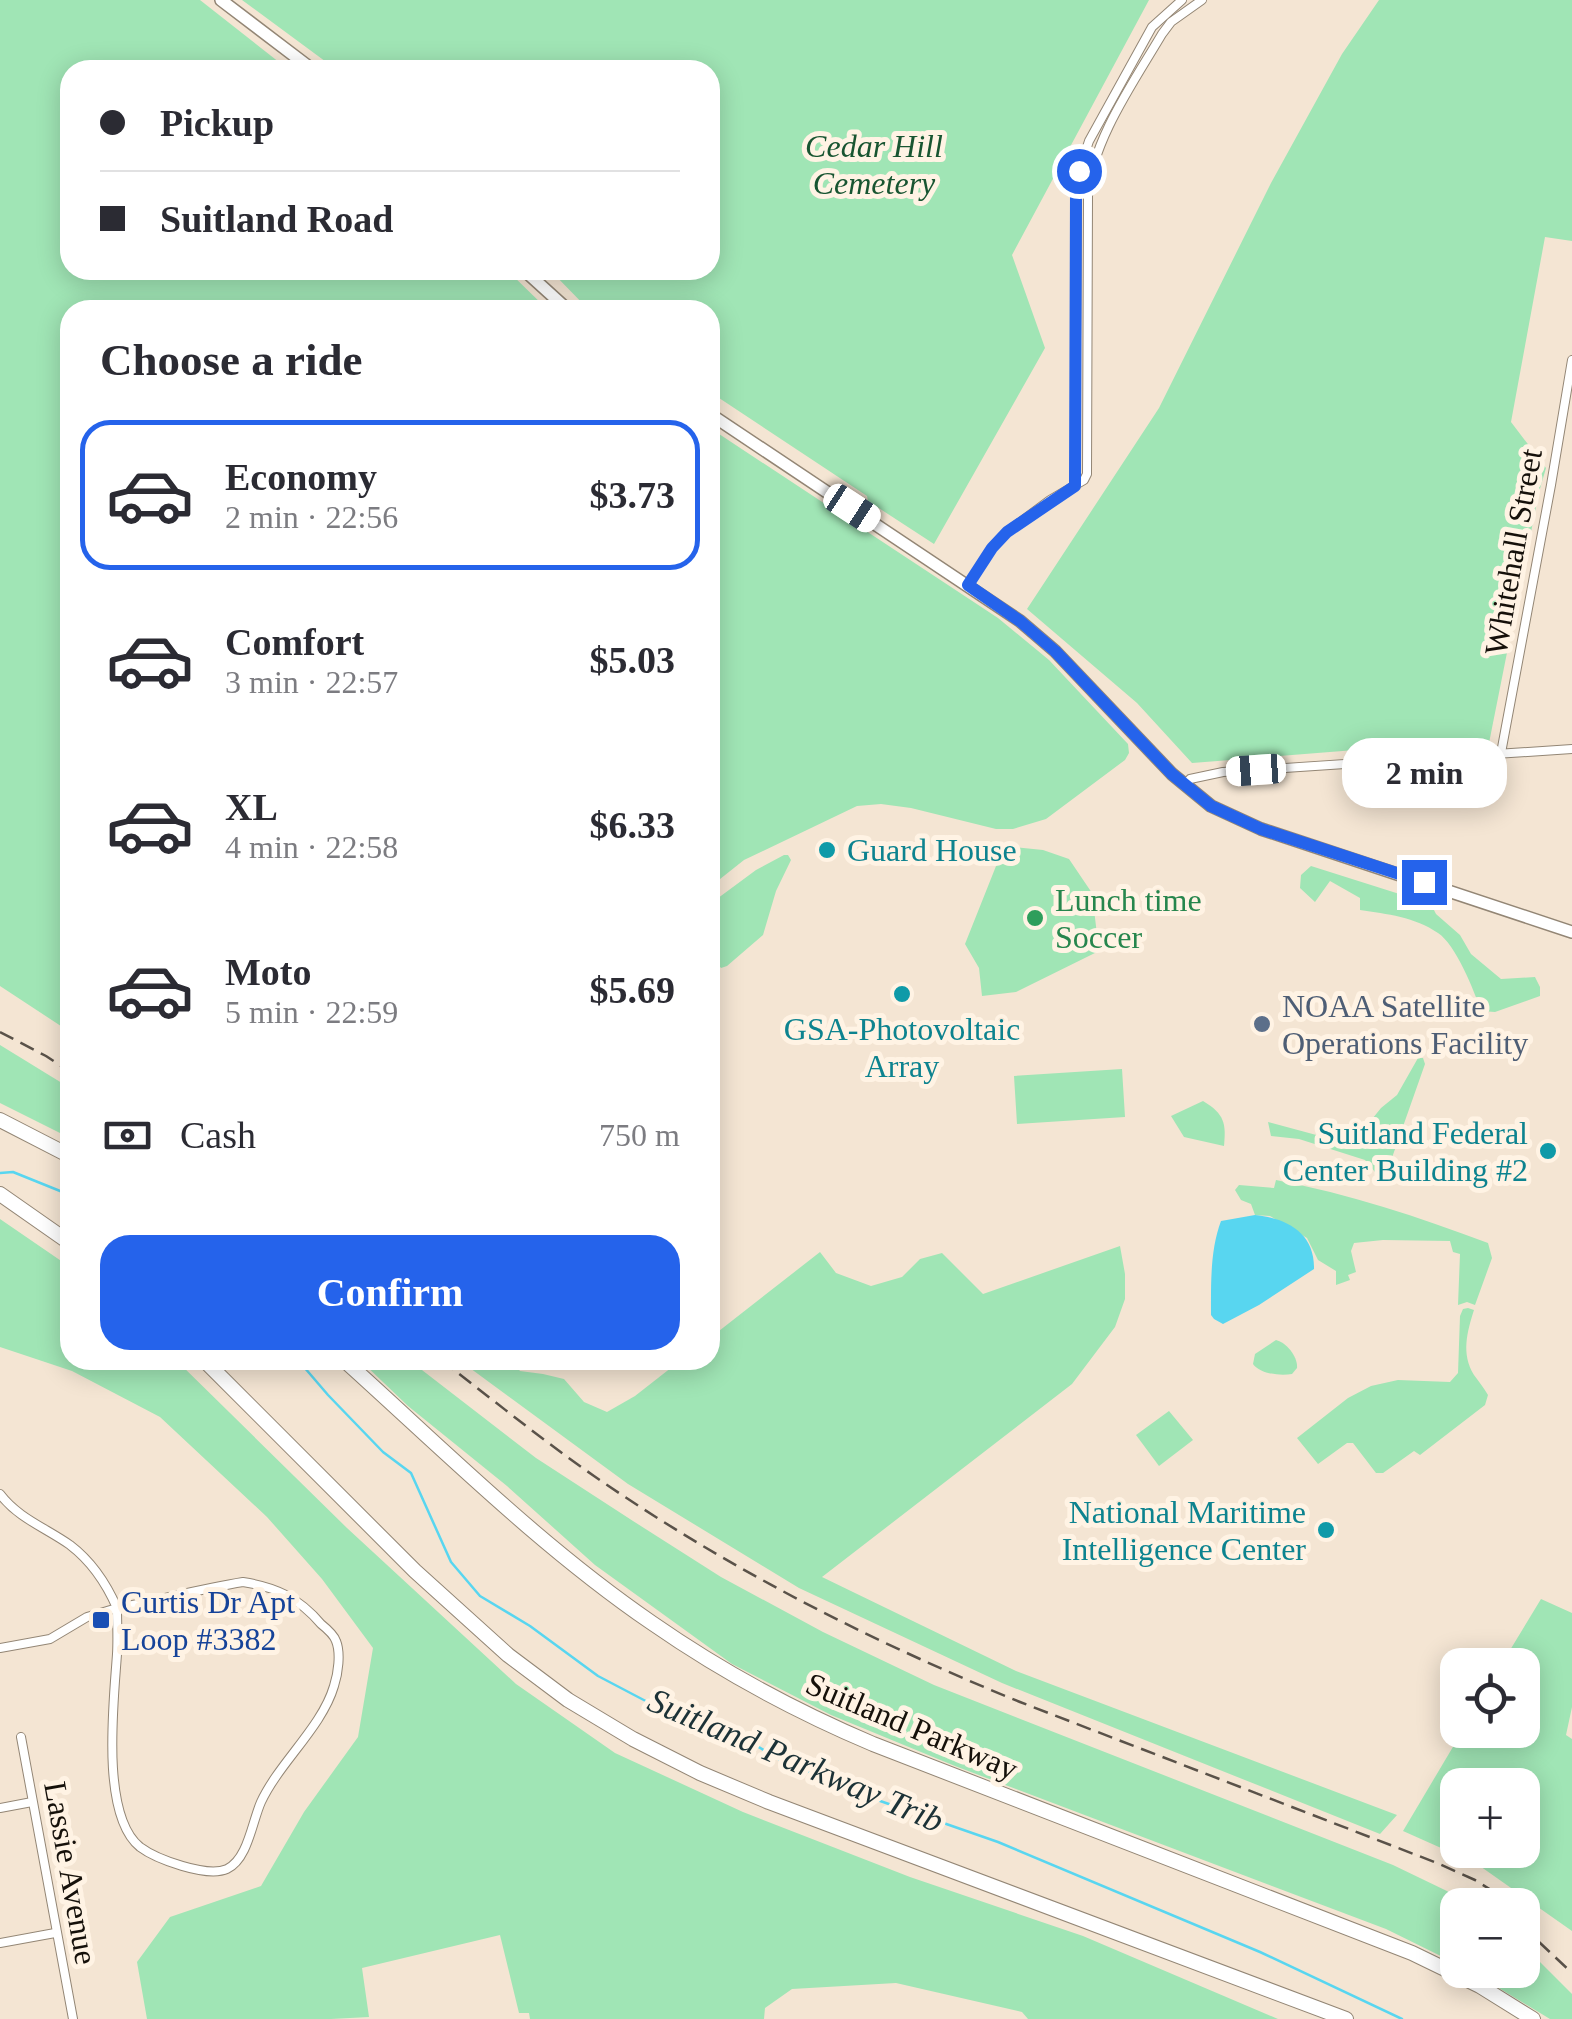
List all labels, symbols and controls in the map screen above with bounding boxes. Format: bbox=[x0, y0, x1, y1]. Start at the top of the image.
text: Pickup bbox=[160, 102, 274, 144]
park label: Cedar Hill Cemetery bbox=[805, 128, 943, 201]
route start bbox=[1057, 149, 1102, 194]
text: Suitland Road bbox=[160, 198, 393, 240]
text: Choose a ride bbox=[100, 335, 363, 385]
street label: Whitehall Street bbox=[1477, 446, 1549, 658]
icon: car bbox=[105, 450, 195, 540]
text: Economy bbox=[225, 456, 377, 498]
text: $3.73 bbox=[590, 474, 675, 516]
car bbox=[819, 479, 885, 537]
text: 2 min · 22:56 bbox=[225, 499, 398, 535]
icon: car bbox=[105, 615, 195, 705]
text: Comfort bbox=[225, 621, 364, 663]
text: $5.03 bbox=[590, 639, 675, 681]
text: 3 min · 22:57 bbox=[225, 664, 398, 700]
callout: 2 min bbox=[1342, 737, 1506, 807]
car bbox=[1225, 753, 1287, 787]
text: 2 min bbox=[1386, 755, 1463, 791]
icon: car bbox=[105, 780, 195, 870]
text: XL bbox=[225, 786, 278, 828]
text: $6.33 bbox=[590, 804, 675, 846]
text: 4 min · 22:58 bbox=[225, 829, 398, 865]
place label: Guard House bbox=[847, 832, 1017, 868]
marker: Guard House bbox=[816, 839, 838, 861]
route end bbox=[1402, 860, 1447, 905]
place label: Lunch time Soccer bbox=[1055, 882, 1202, 955]
marker: Lunch time Soccer bbox=[1024, 907, 1046, 929]
icon: car bbox=[105, 945, 195, 1035]
text: Moto bbox=[225, 951, 312, 993]
text: $5.69 bbox=[590, 969, 675, 1011]
marker: GSA-Photovoltaic Array bbox=[891, 983, 913, 1005]
place label: NOAA Satellite Operations Facility bbox=[1282, 988, 1528, 1061]
text: 5 min · 22:59 bbox=[225, 994, 398, 1030]
place label: GSA-Photovoltaic Array bbox=[784, 1011, 1020, 1084]
marker: NOAA Satellite Operations Facility bbox=[1251, 1013, 1273, 1035]
icon: cash bbox=[100, 1108, 155, 1163]
text: Cash bbox=[180, 1114, 256, 1156]
place label: Suitland Federal Center Building #2 bbox=[1283, 1115, 1528, 1188]
text: 750 m bbox=[599, 1117, 680, 1153]
marker: Suitland Federal Center Building #2 bbox=[1537, 1140, 1559, 1162]
button: Confirm bbox=[100, 1235, 680, 1350]
place label: National Maritime Intelligence Center bbox=[1062, 1494, 1306, 1567]
marker: National Maritime Intelligence Center bbox=[1315, 1519, 1337, 1541]
place label: Curtis Dr Apt Loop #3382 bbox=[121, 1584, 295, 1657]
marker: Curtis Dr Apt Loop #3382 bbox=[90, 1609, 112, 1631]
map controls bbox=[1440, 1648, 1540, 1988]
button: locate bbox=[1440, 1648, 1540, 1748]
street label: Suitland Parkway bbox=[801, 1665, 1023, 1787]
water label: Suitland Parkway Trib bbox=[642, 1681, 949, 1840]
button: + bbox=[1440, 1768, 1540, 1868]
street label: Lassie Avenue bbox=[37, 1779, 105, 1967]
button: − bbox=[1440, 1888, 1540, 1988]

